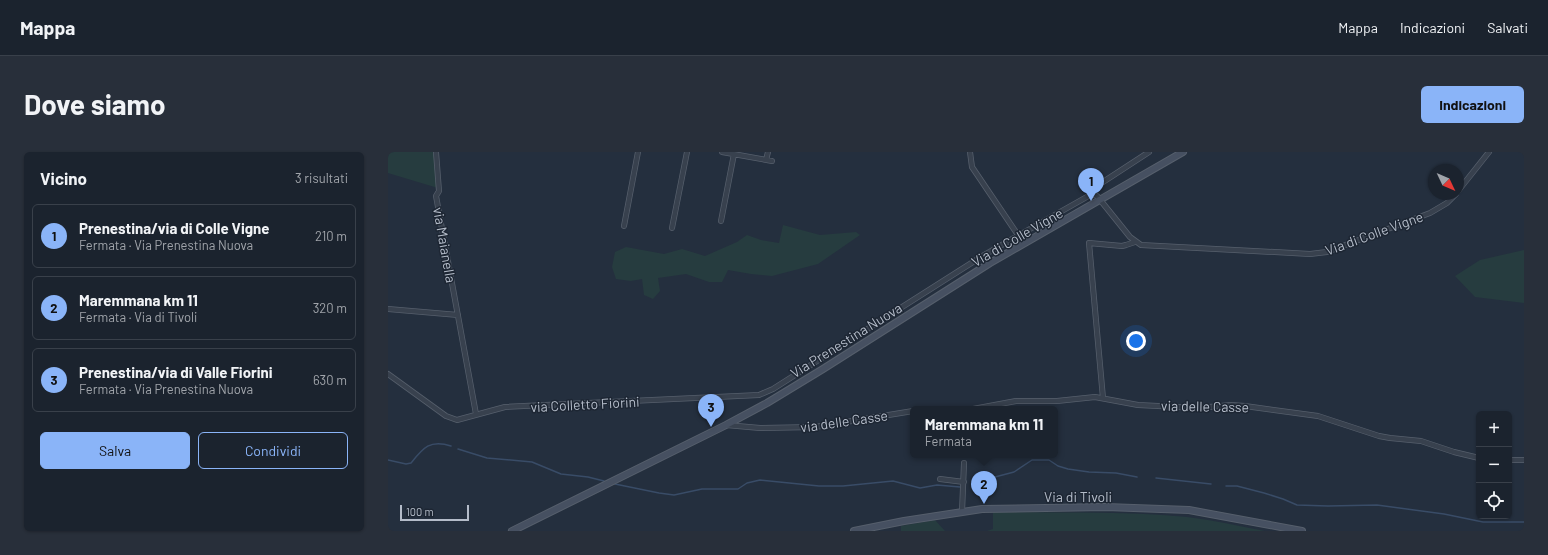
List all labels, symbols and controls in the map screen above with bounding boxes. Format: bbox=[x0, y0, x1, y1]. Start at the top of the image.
text: Mappa bbox=[20, 16, 75, 39]
text: Mappa bbox=[1338, 19, 1378, 36]
text: Indicazioni bbox=[1400, 19, 1465, 36]
text: Salvati bbox=[1487, 19, 1528, 36]
button: Indicazioni bbox=[1421, 86, 1524, 123]
text: Dove siamo bbox=[24, 87, 166, 121]
north arrow bbox=[1428, 164, 1464, 200]
text: Vicino bbox=[40, 168, 87, 188]
pin: 1 bbox=[1078, 168, 1104, 201]
text: 3 risultati bbox=[295, 170, 348, 186]
street label: Via di Colle Vigne bbox=[968, 204, 1066, 270]
street label: via Maianella bbox=[430, 206, 460, 284]
street label: Via di Colle Vigne bbox=[1323, 207, 1425, 259]
text: Prenestina/via di Colle Vigne bbox=[79, 219, 269, 237]
text: 1 bbox=[52, 228, 56, 244]
text: 210 m bbox=[315, 228, 347, 244]
text: Fermata · Via Prenestina Nuova bbox=[79, 237, 253, 253]
text: Maremmana km 11 bbox=[79, 291, 198, 309]
street label: Via Prenestina Nuova bbox=[787, 299, 905, 381]
text: 2 bbox=[50, 300, 58, 316]
text: 320 m bbox=[313, 300, 347, 316]
text: Fermata · Via di Tivoli bbox=[79, 309, 197, 325]
your location bbox=[1126, 331, 1146, 351]
text: Prenestina/via di Valle Fiorini bbox=[79, 363, 273, 381]
text: 3 bbox=[50, 372, 58, 388]
text: 630 m bbox=[313, 372, 347, 388]
text: Fermata · Via Prenestina Nuova bbox=[79, 381, 253, 397]
street label: via Colletto Fiorini bbox=[530, 393, 640, 415]
pin: 3 bbox=[698, 394, 724, 427]
street label: via delle Casse bbox=[1161, 397, 1249, 415]
street label: via delle Casse bbox=[799, 406, 889, 436]
popup bbox=[910, 406, 1058, 458]
map controls bbox=[1476, 411, 1512, 519]
button: + bbox=[1476, 411, 1512, 447]
text: Maremmana km 11 bbox=[925, 415, 1043, 433]
button: Salva bbox=[40, 432, 190, 469]
button: Condividi bbox=[198, 432, 348, 469]
text: Fermata bbox=[925, 433, 972, 449]
button: − bbox=[1476, 447, 1512, 483]
pin: 2 bbox=[971, 471, 997, 504]
button: locate bbox=[1476, 483, 1512, 519]
street label: Via di Tivoli bbox=[1044, 488, 1112, 505]
scale bar bbox=[400, 503, 469, 522]
text: 100 m bbox=[406, 505, 434, 518]

